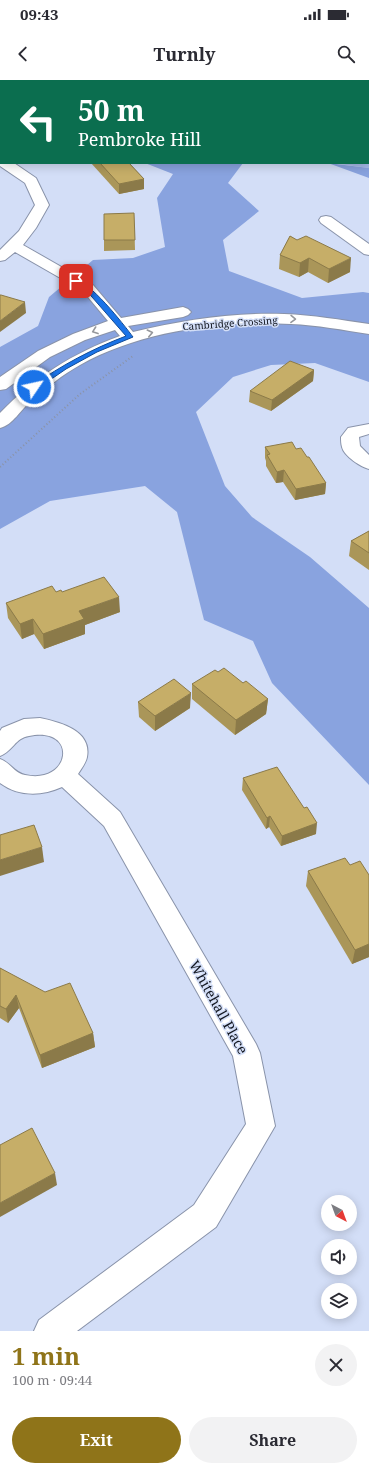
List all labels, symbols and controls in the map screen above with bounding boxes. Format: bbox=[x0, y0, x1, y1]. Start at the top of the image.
text: 09:43 bbox=[20, 4, 58, 24]
text: Turnly bbox=[154, 42, 215, 66]
icon: back bbox=[12, 43, 34, 65]
icon: search bbox=[335, 43, 357, 65]
text: 50 m bbox=[78, 91, 145, 129]
icon: left bbox=[12, 96, 64, 148]
text: Pembroke Hill bbox=[78, 127, 201, 151]
pin bbox=[59, 264, 93, 298]
icon: arrive bbox=[65, 270, 87, 292]
street label: Cambridge Crossing bbox=[182, 313, 279, 333]
one-way arrow bbox=[290, 315, 296, 324]
one-way arrow bbox=[92, 327, 99, 335]
one-way arrow bbox=[147, 329, 154, 337]
position arrow bbox=[13, 366, 55, 408]
street label: Whitehall Place bbox=[185, 957, 253, 1057]
north arrow bbox=[321, 1195, 357, 1231]
map controls bbox=[321, 1195, 357, 1319]
button: sound bbox=[321, 1239, 357, 1275]
button: layers bbox=[321, 1283, 357, 1319]
text: 1 min bbox=[12, 1339, 80, 1372]
button: close bbox=[315, 1344, 357, 1386]
text: 100 m · 09:44 bbox=[12, 1371, 92, 1389]
button: Exit bbox=[12, 1417, 181, 1463]
button: Share bbox=[189, 1417, 357, 1463]

